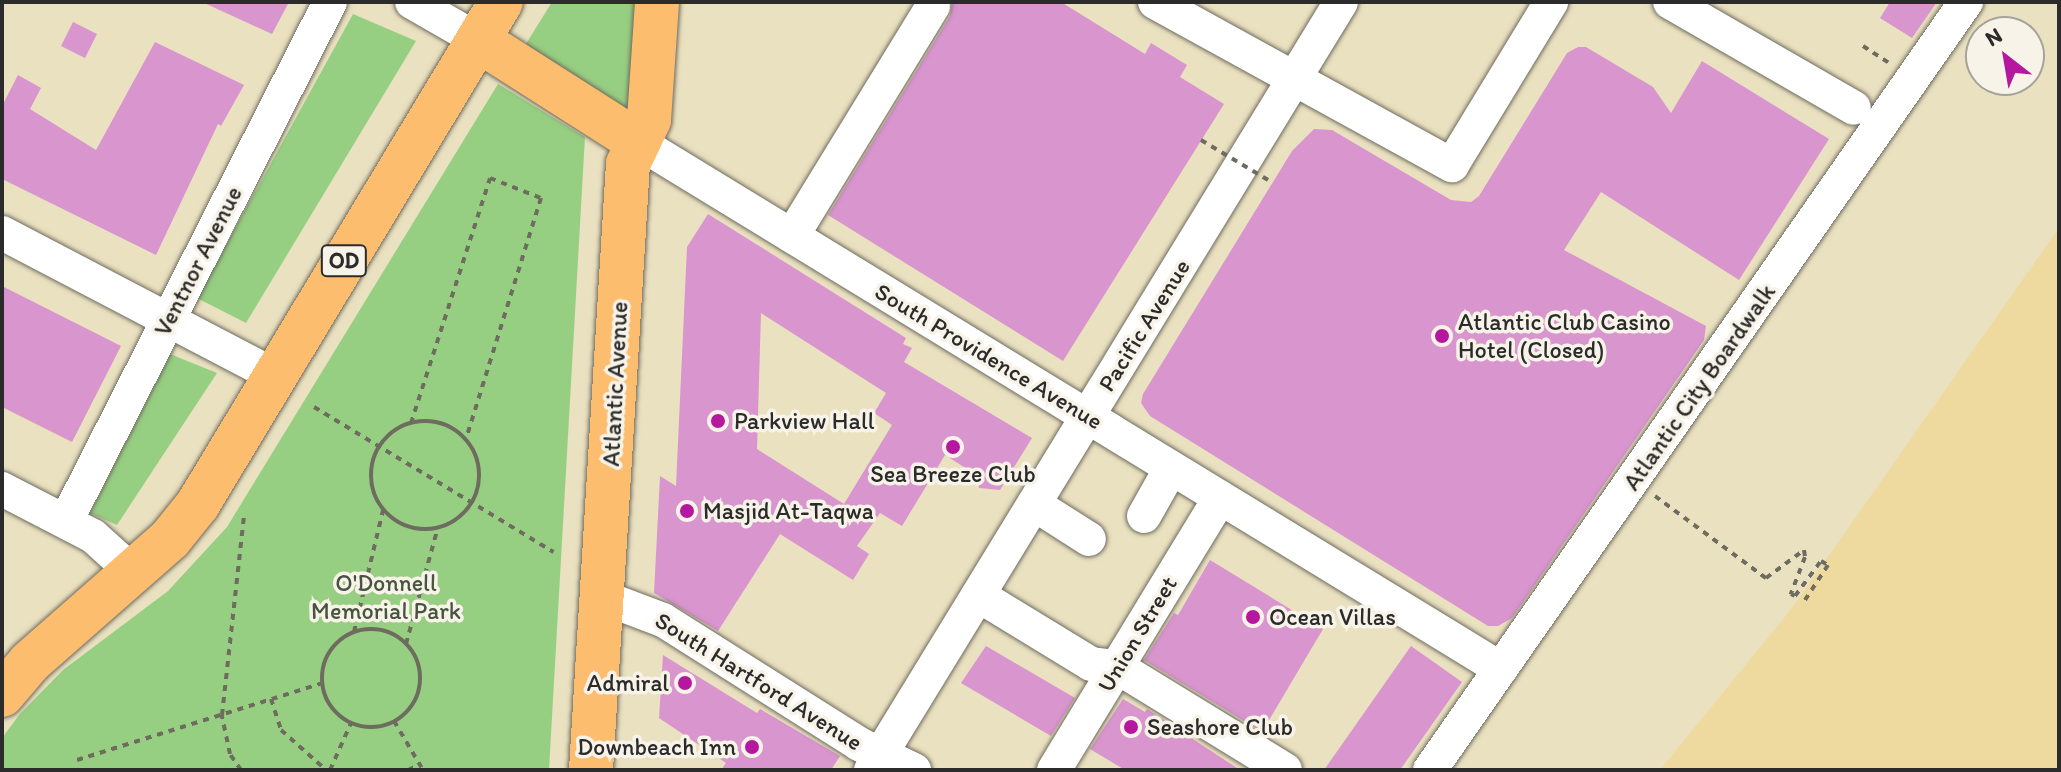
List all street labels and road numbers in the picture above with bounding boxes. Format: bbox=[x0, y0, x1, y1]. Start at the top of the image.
street label: Ventnor Avenue bbox=[148, 182, 248, 340]
road number: OD bbox=[320, 243, 368, 279]
street label: Pacific Avenue bbox=[1092, 254, 1196, 396]
street label: South Providence Avenue bbox=[870, 277, 1108, 435]
street label: Atlantic City Boardwalk bbox=[1617, 278, 1781, 496]
street label: Atlantic Avenue bbox=[596, 301, 634, 467]
street label: Union Street bbox=[1091, 571, 1183, 697]
street label: South Hartford Avenue bbox=[651, 606, 867, 756]

